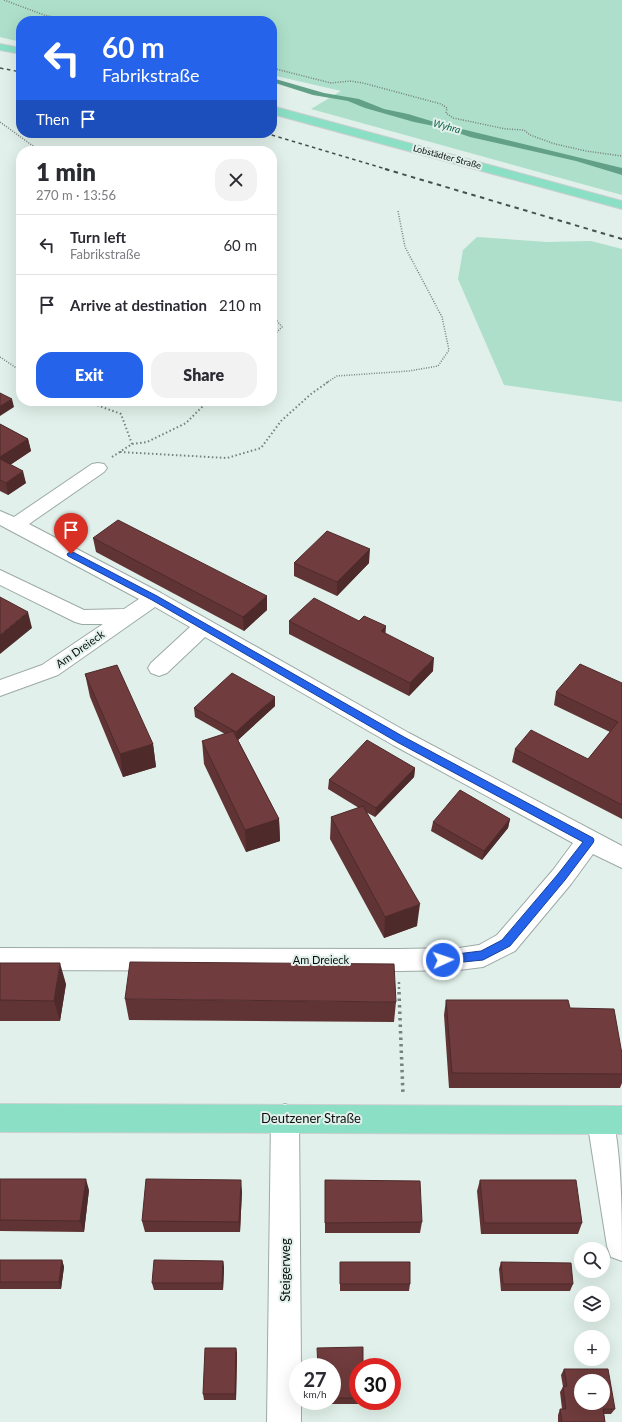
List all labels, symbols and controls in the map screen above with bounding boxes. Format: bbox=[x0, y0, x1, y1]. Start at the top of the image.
text: 60 m bbox=[102, 30, 165, 64]
icon: left bbox=[36, 32, 88, 84]
text: Fabrikstraße bbox=[102, 64, 200, 86]
icon: arrive bbox=[77, 108, 99, 130]
text: Then bbox=[36, 110, 69, 128]
water label: Wyhra bbox=[432, 117, 462, 135]
street label: Lobstädter Straße bbox=[412, 142, 483, 171]
text: 1 min bbox=[36, 157, 96, 186]
button: close bbox=[215, 159, 257, 201]
text: 270 m · 13:56 bbox=[36, 187, 116, 203]
text: Turn left bbox=[70, 228, 126, 246]
icon: left bbox=[36, 234, 58, 256]
text: 60 m bbox=[223, 236, 257, 254]
text: Fabrikstraße bbox=[70, 246, 140, 262]
icon: arrive bbox=[36, 294, 58, 316]
text: Arrive at destination bbox=[70, 296, 207, 314]
text: 210 m bbox=[219, 296, 261, 314]
button: Exit bbox=[36, 352, 143, 398]
button: Share bbox=[151, 352, 257, 398]
pin bbox=[54, 513, 88, 554]
icon: arrive bbox=[60, 519, 82, 541]
street label: Am Dreieck bbox=[53, 627, 107, 670]
position arrow bbox=[422, 939, 464, 981]
street label: Am Dreieck bbox=[293, 953, 350, 966]
street label: Deutzener Straße bbox=[261, 1110, 361, 1126]
street label: Steigerweg bbox=[277, 1238, 293, 1302]
map controls bbox=[574, 1242, 610, 1410]
button: search bbox=[574, 1242, 610, 1278]
button: layers bbox=[574, 1286, 610, 1322]
button: + bbox=[574, 1330, 610, 1366]
speed limit sign: 30 bbox=[349, 1358, 401, 1410]
text: 27 bbox=[303, 1367, 327, 1391]
button: − bbox=[574, 1374, 610, 1410]
text: km/h bbox=[303, 1388, 327, 1400]

